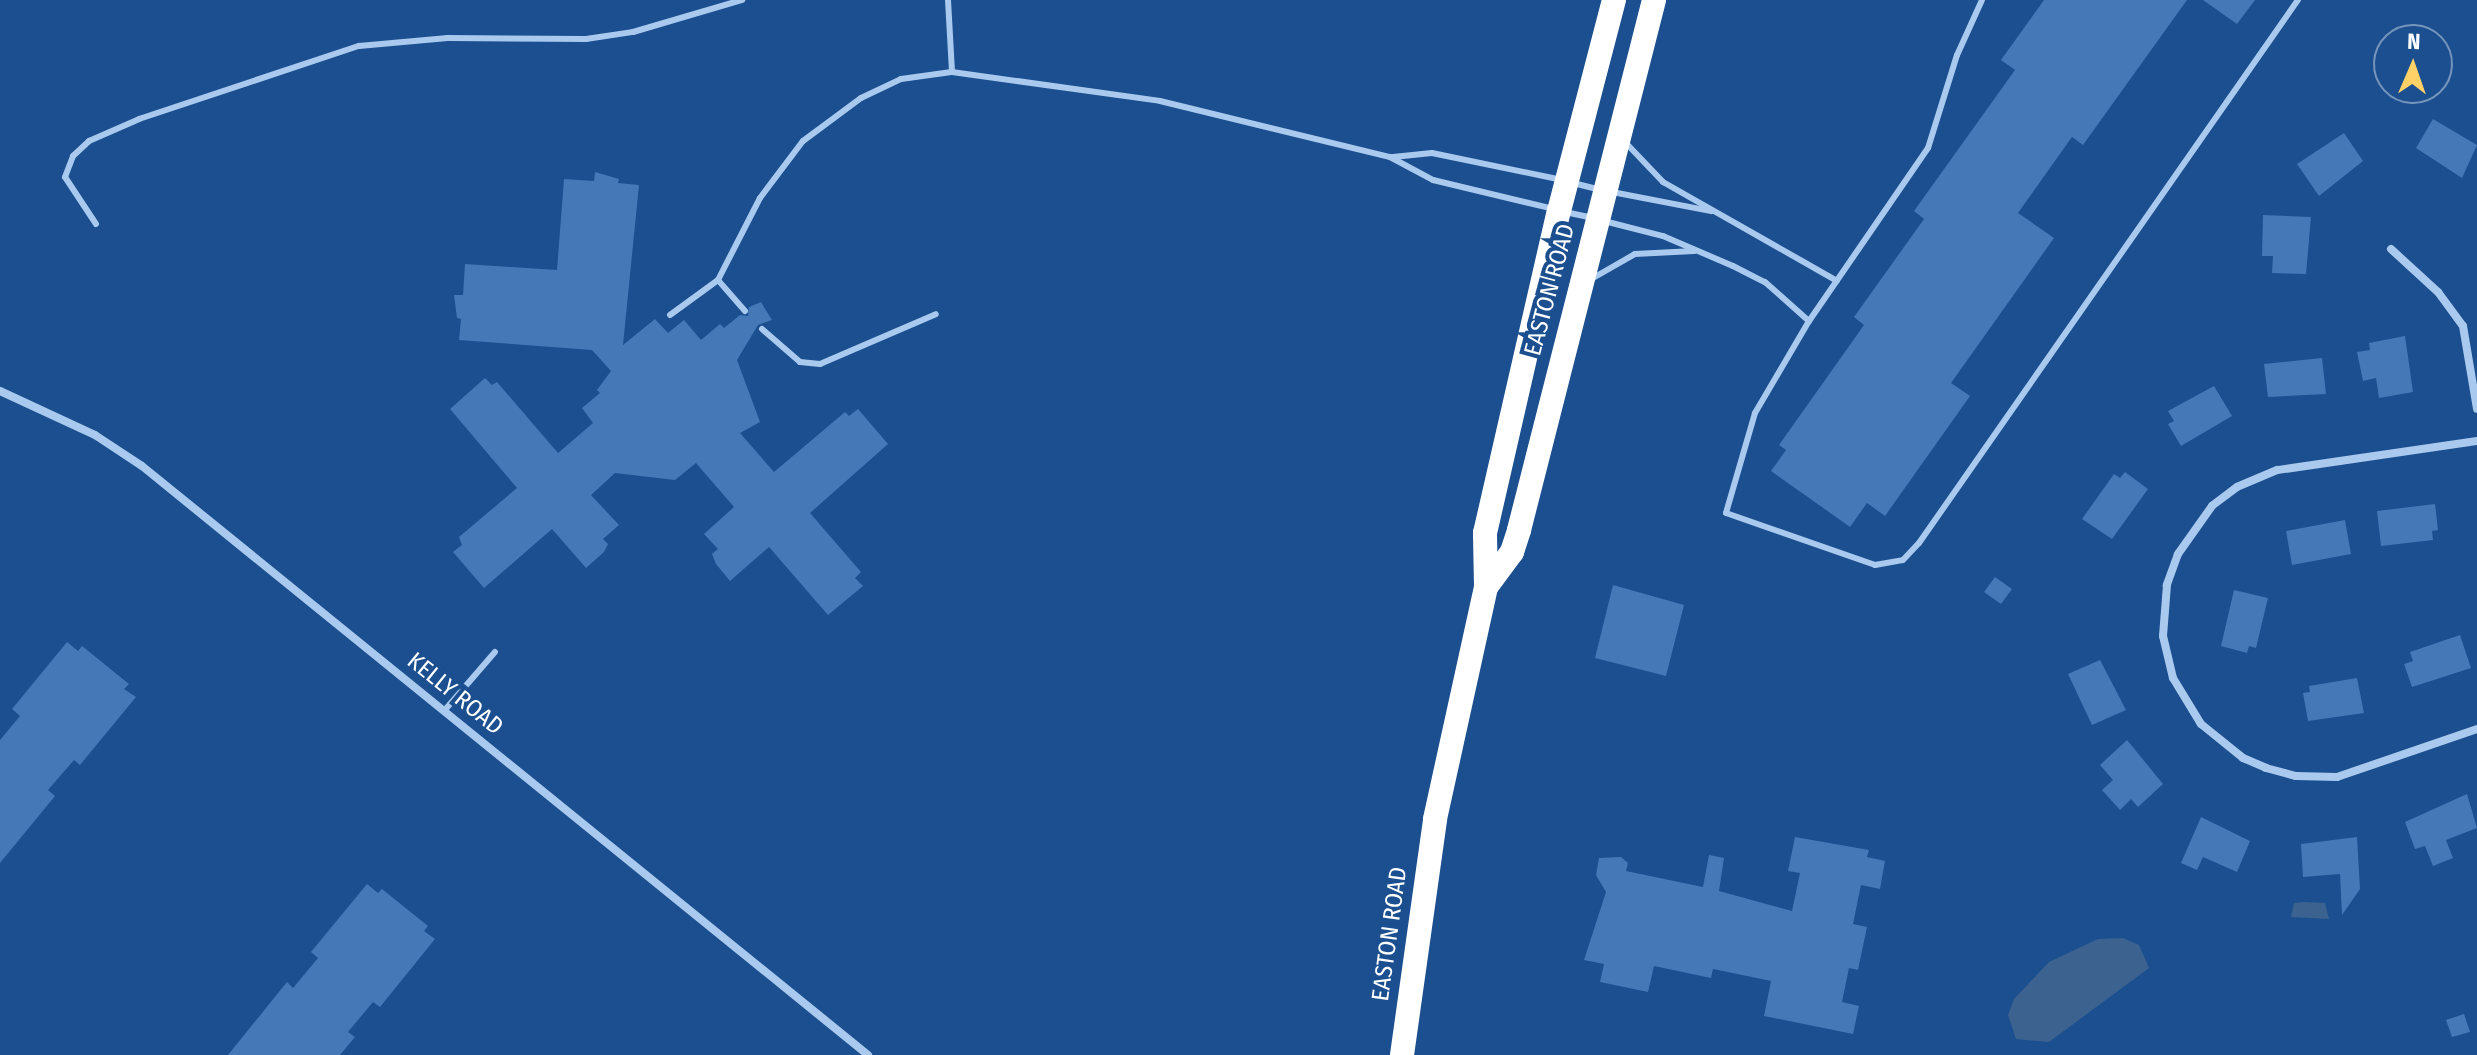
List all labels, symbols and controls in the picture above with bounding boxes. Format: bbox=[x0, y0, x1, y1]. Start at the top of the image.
north arrow bbox=[2373, 24, 2453, 104]
text: N bbox=[2407, 28, 2421, 55]
street label: EASTON ROAD bbox=[1519, 221, 1581, 359]
street label: KELLY ROAD bbox=[401, 647, 509, 741]
street label: EASTON ROAD bbox=[1366, 865, 1414, 1003]

